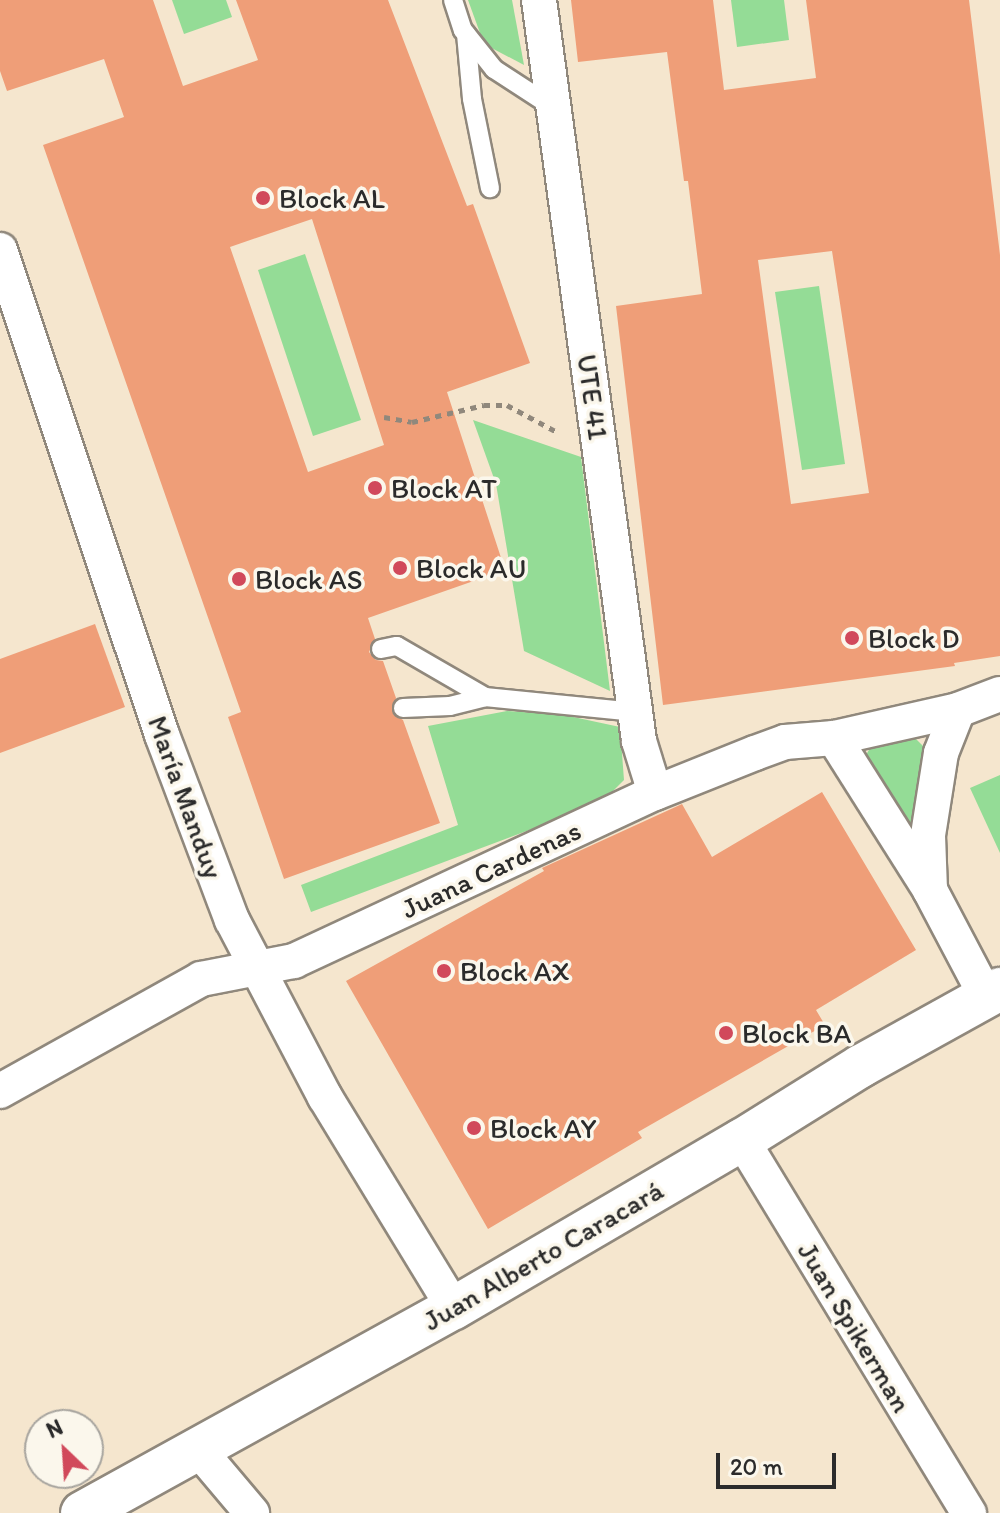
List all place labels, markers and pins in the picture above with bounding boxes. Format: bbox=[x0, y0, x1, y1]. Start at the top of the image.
place label: Block AL bbox=[279, 181, 385, 215]
marker: Block AL bbox=[254, 189, 272, 207]
place label: Block AT bbox=[391, 471, 497, 505]
marker: Block AT bbox=[366, 479, 384, 497]
place label: Block AU bbox=[416, 551, 526, 585]
marker: Block AU bbox=[391, 559, 409, 577]
place label: Block AS bbox=[255, 562, 363, 596]
marker: Block AS bbox=[230, 570, 248, 588]
place label: Block D bbox=[868, 621, 960, 655]
marker: Block D bbox=[843, 629, 861, 647]
place label: Block AX bbox=[460, 954, 569, 988]
marker: Block AX bbox=[435, 962, 453, 980]
place label: Block BA bbox=[742, 1016, 852, 1050]
marker: Block BA bbox=[717, 1024, 735, 1042]
place label: Block AY bbox=[490, 1111, 596, 1145]
marker: Block AY bbox=[465, 1119, 483, 1137]

